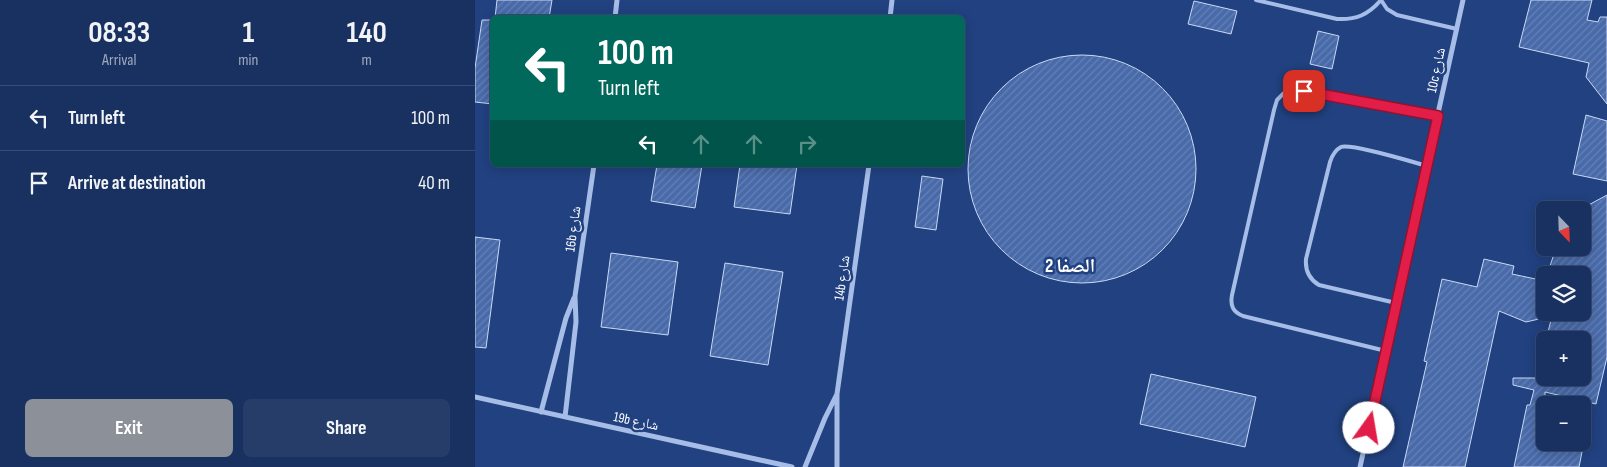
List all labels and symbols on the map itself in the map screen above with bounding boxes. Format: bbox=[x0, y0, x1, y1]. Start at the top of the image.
street label: 10c شارع bbox=[1423, 46, 1450, 94]
pin bbox=[1283, 70, 1325, 112]
north arrow bbox=[1536, 201, 1591, 256]
street label: 16b شارع bbox=[561, 205, 586, 253]
street label: 14b شارع bbox=[830, 254, 855, 302]
district label: الصفا 2 bbox=[1045, 255, 1095, 278]
position arrow bbox=[1342, 401, 1394, 453]
street label: 19b شارع bbox=[612, 408, 660, 435]

